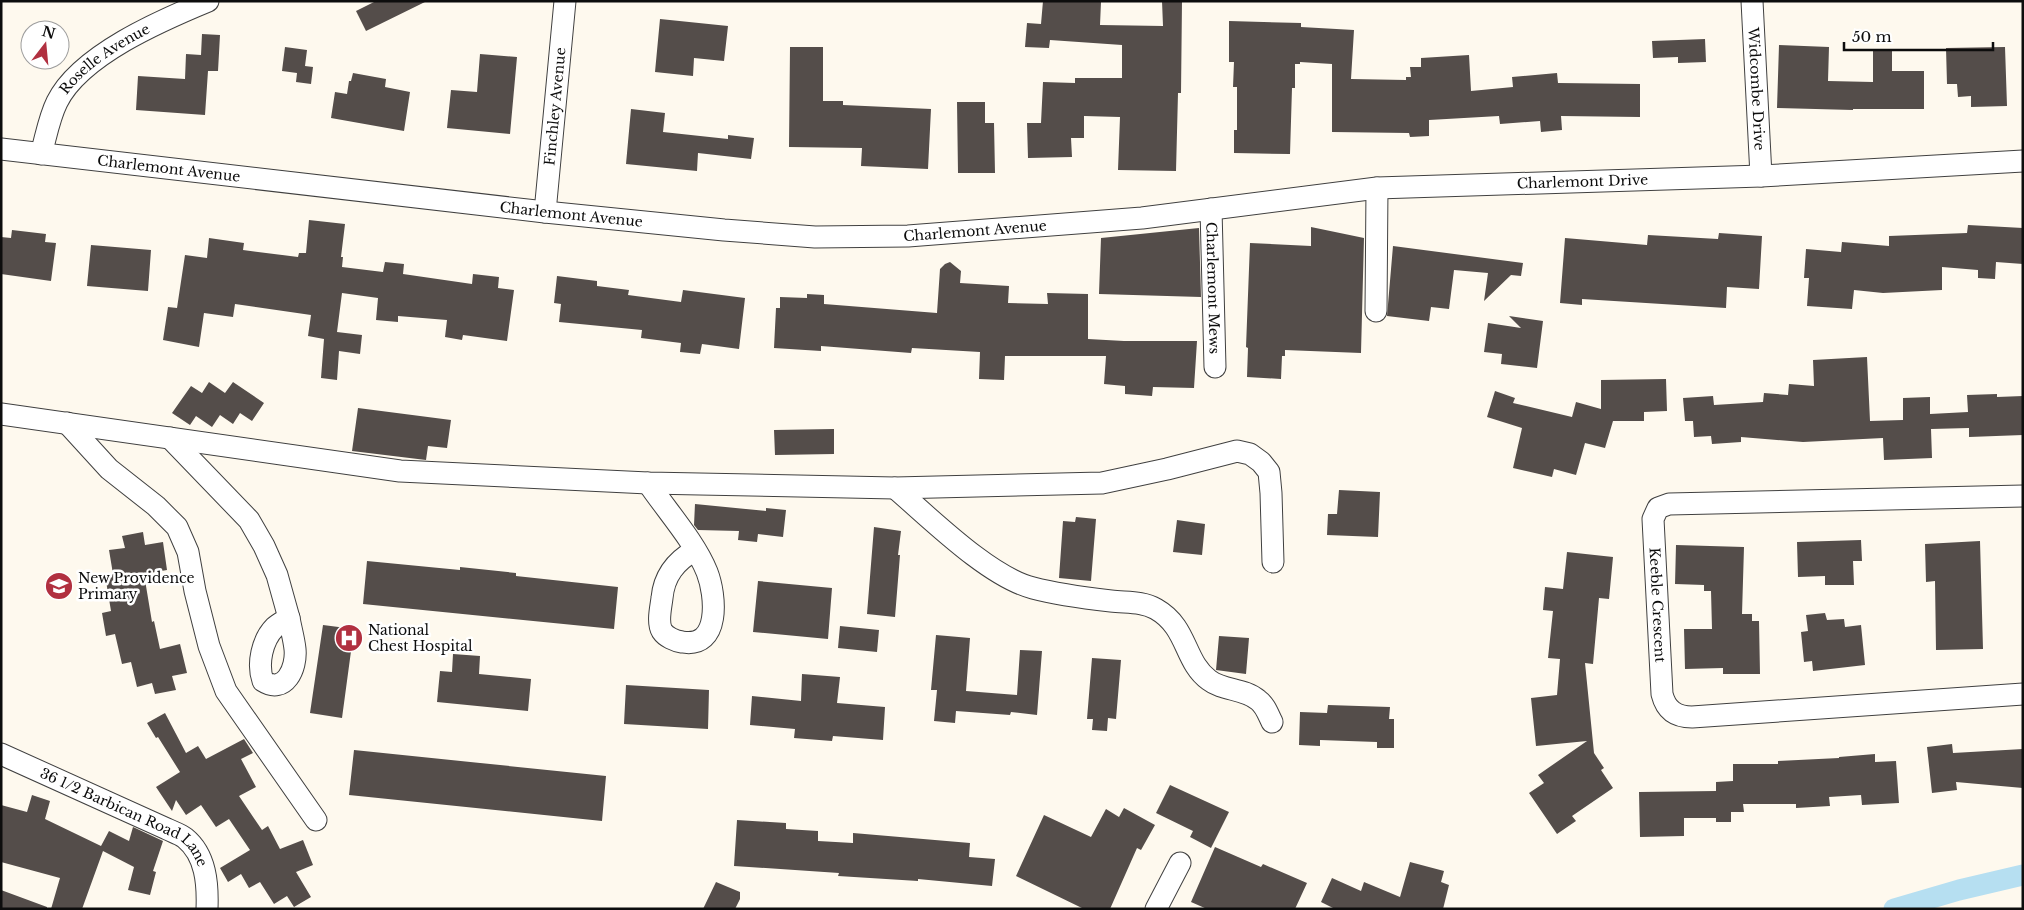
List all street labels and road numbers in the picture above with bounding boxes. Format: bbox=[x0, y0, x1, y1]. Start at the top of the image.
street label: Roselle Avenue bbox=[55, 20, 153, 98]
street label: Widcombe Drive bbox=[1744, 26, 1769, 151]
street label: Finchley Avenue bbox=[540, 47, 570, 166]
street label: Charlemont Avenue bbox=[96, 151, 241, 186]
street label: Charlemont Drive bbox=[1517, 171, 1648, 193]
street label: Charlemont Avenue bbox=[499, 198, 644, 231]
street label: Charlemont Avenue bbox=[903, 216, 1047, 245]
street label: Charlemont Mews bbox=[1202, 222, 1224, 354]
street label: Keeble Crescent bbox=[1645, 547, 1669, 664]
street label: 36 1/2 Barbican Road Lane bbox=[37, 764, 212, 869]

